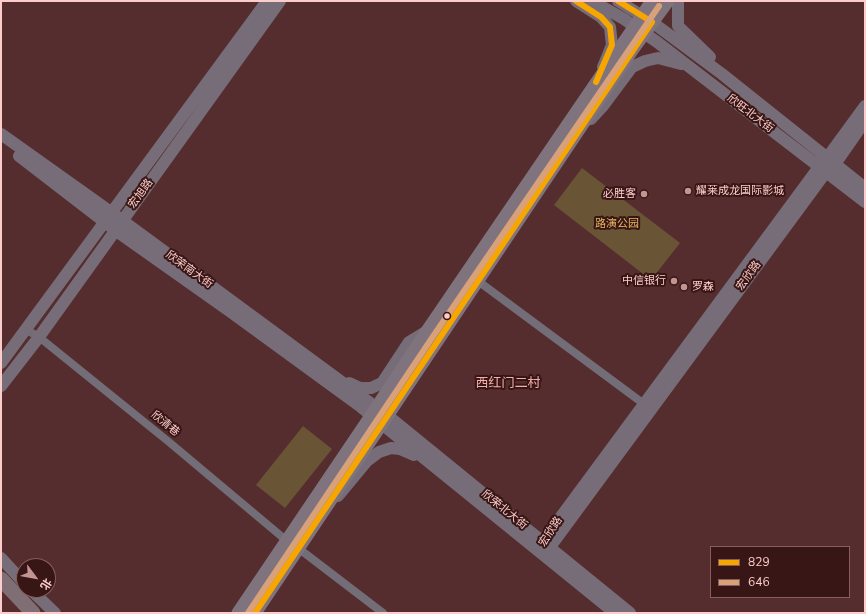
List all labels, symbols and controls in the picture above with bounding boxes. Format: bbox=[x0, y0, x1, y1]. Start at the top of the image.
street label: 欣旺北大街 bbox=[724, 92, 776, 136]
street label: 宏旭路 bbox=[126, 177, 156, 211]
place label: 耀莱成龙国际影城 bbox=[696, 184, 784, 198]
marker: 耀莱成龙国际影城 bbox=[683, 186, 693, 196]
place label: 必胜客 bbox=[603, 187, 636, 201]
marker: 必胜客 bbox=[639, 189, 649, 199]
park label: 路演公园 bbox=[595, 217, 639, 231]
street label: 欣荣南大街 bbox=[163, 248, 215, 292]
street label: 宏欣路 bbox=[734, 259, 764, 293]
place label: 中信银行 bbox=[622, 274, 666, 288]
marker: 中信银行 bbox=[669, 276, 679, 286]
place label: 罗森 bbox=[692, 280, 714, 294]
marker: 罗森 bbox=[679, 282, 689, 292]
unlabelled marker bbox=[442, 311, 452, 321]
district label: 西红门二村 bbox=[476, 376, 540, 392]
street label: 欣清巷 bbox=[148, 408, 182, 440]
street label: 欣荣北大街 bbox=[478, 488, 530, 532]
street label: 宏欣路 bbox=[536, 515, 566, 549]
legend bbox=[710, 546, 850, 598]
text: 829 bbox=[748, 554, 770, 570]
north arrow bbox=[16, 558, 56, 598]
text: 646 bbox=[748, 574, 770, 590]
text: 北 bbox=[36, 575, 55, 593]

